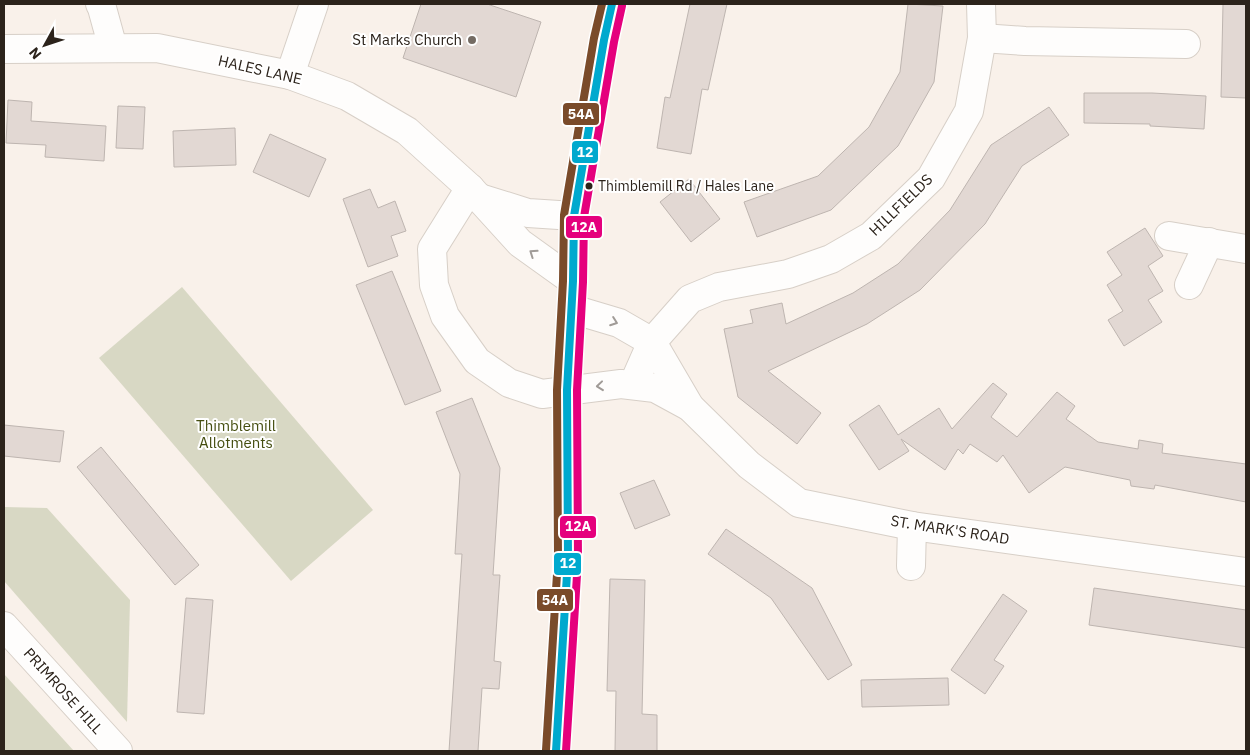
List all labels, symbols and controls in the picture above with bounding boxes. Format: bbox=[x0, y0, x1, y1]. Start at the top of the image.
north arrow bbox=[20, 20, 70, 70]
place label: St Marks Church bbox=[352, 30, 462, 49]
marker: St Marks Church bbox=[466, 34, 478, 46]
text: N bbox=[25, 44, 45, 63]
street label: HALES LANE bbox=[216, 51, 304, 88]
line badge: 54A bbox=[562, 102, 600, 126]
text: 54A bbox=[568, 105, 595, 123]
line badge: 12 bbox=[571, 140, 599, 164]
text: 12 bbox=[577, 143, 593, 161]
street label: HILLFIELDS bbox=[865, 170, 936, 240]
place label: Thimblemill Rd / Hales Lane bbox=[598, 177, 774, 195]
marker: Thimblemill Rd / Hales Lane bbox=[584, 181, 594, 191]
line badge: 12A bbox=[565, 215, 603, 239]
text: 12A bbox=[571, 218, 598, 236]
one-way arrow bbox=[530, 250, 539, 259]
one-way arrow bbox=[609, 316, 617, 326]
one-way arrow bbox=[596, 380, 604, 391]
park label: Thimblemill Allotments bbox=[196, 416, 276, 452]
street label: ST. MARK'S ROAD bbox=[889, 511, 1011, 548]
line badge: 12A bbox=[559, 515, 597, 539]
text: 12A bbox=[565, 517, 592, 535]
line badge: 12 bbox=[553, 552, 582, 576]
text: 12 bbox=[560, 554, 576, 572]
line badge: 54A bbox=[536, 588, 574, 612]
text: 54A bbox=[542, 591, 569, 609]
street label: PRIMROSE HILL bbox=[20, 644, 107, 738]

